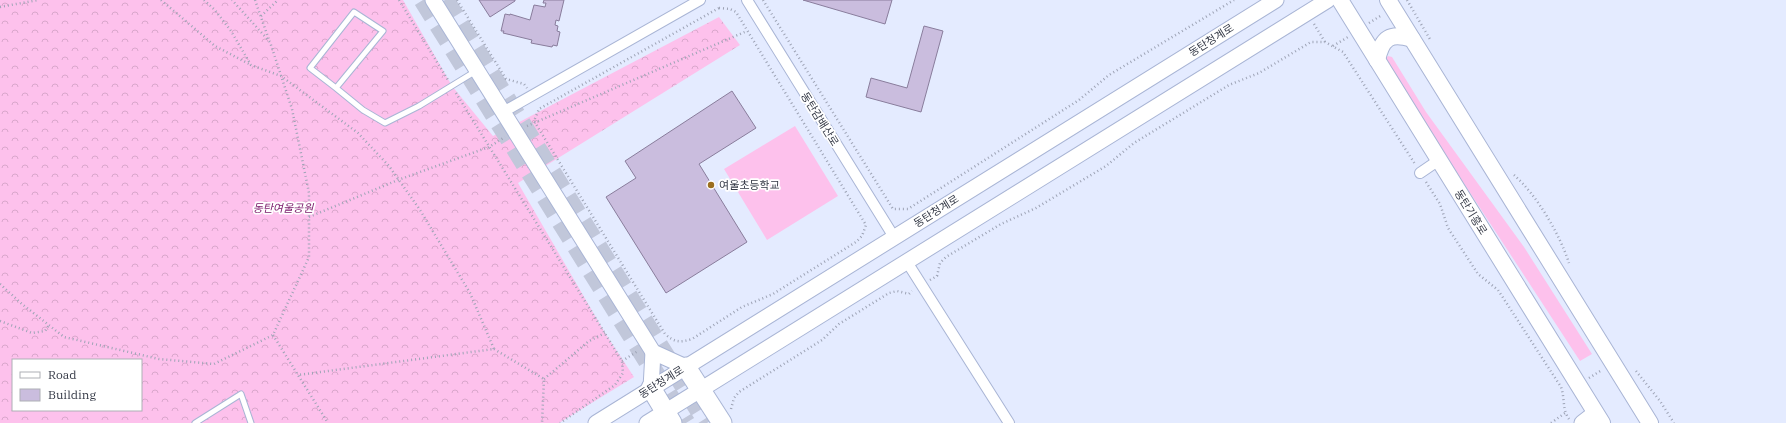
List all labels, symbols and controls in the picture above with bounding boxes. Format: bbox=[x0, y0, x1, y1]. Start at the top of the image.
street label: 동탄청계로 bbox=[1186, 21, 1236, 59]
street label: 동탄감배산로 bbox=[798, 90, 842, 148]
place label: 여울초등학교 bbox=[719, 178, 780, 192]
marker: 여울초등학교 bbox=[706, 180, 716, 190]
street label: 동탄기흥로 bbox=[1452, 187, 1490, 237]
street label: 동탄청계로 bbox=[911, 192, 961, 230]
park label: 동탄여울공원 bbox=[253, 201, 314, 215]
legend bbox=[12, 359, 142, 411]
street label: 동탄청계로 bbox=[636, 363, 686, 401]
text: Road bbox=[48, 367, 77, 382]
text: Building bbox=[48, 387, 96, 402]

